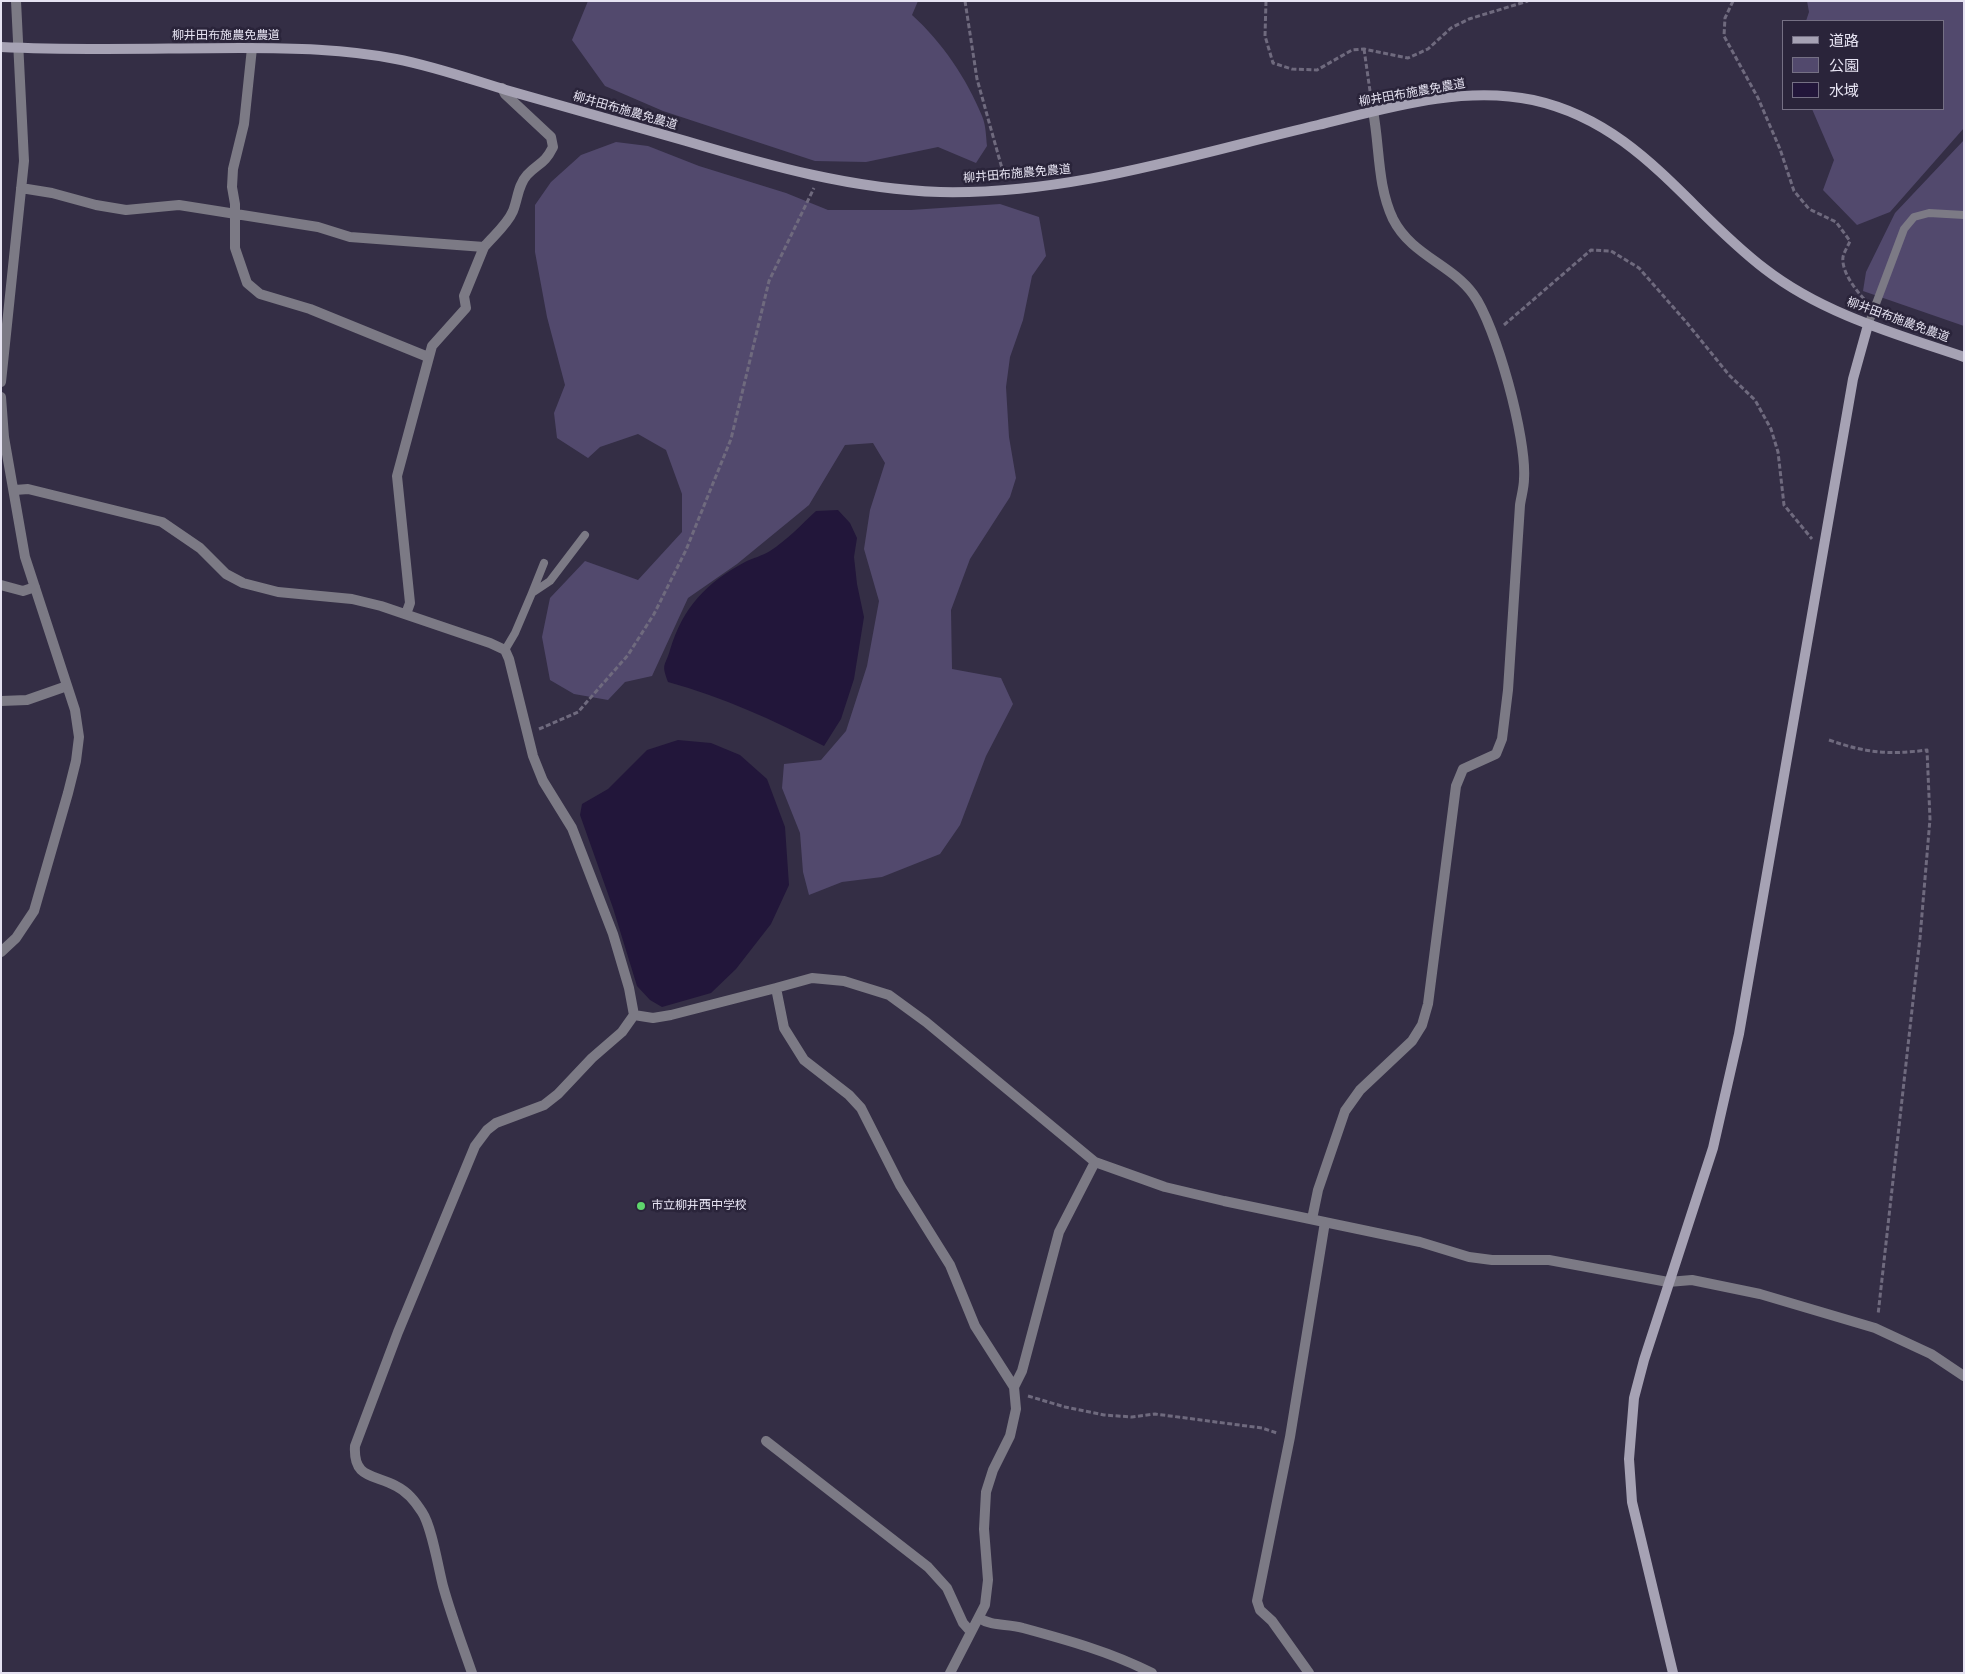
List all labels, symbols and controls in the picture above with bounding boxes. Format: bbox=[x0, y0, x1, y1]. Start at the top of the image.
legend bbox=[1782, 20, 1945, 110]
street label: 柳井田布施農免農道 bbox=[172, 29, 280, 43]
text: 道路 bbox=[1829, 32, 1859, 50]
text: 公園 bbox=[1829, 57, 1859, 75]
street label: 柳井田布施農免農道 bbox=[1358, 77, 1466, 109]
text: 水域 bbox=[1829, 82, 1859, 100]
street label: 柳井田布施農免農道 bbox=[571, 89, 679, 133]
street label: 柳井田布施農免農道 bbox=[963, 162, 1071, 186]
street label: 柳井田布施農免農道 bbox=[1845, 295, 1951, 345]
place label: 市立柳井西中学校 bbox=[651, 1199, 747, 1213]
marker: 市立柳井西中学校 bbox=[635, 1200, 647, 1212]

